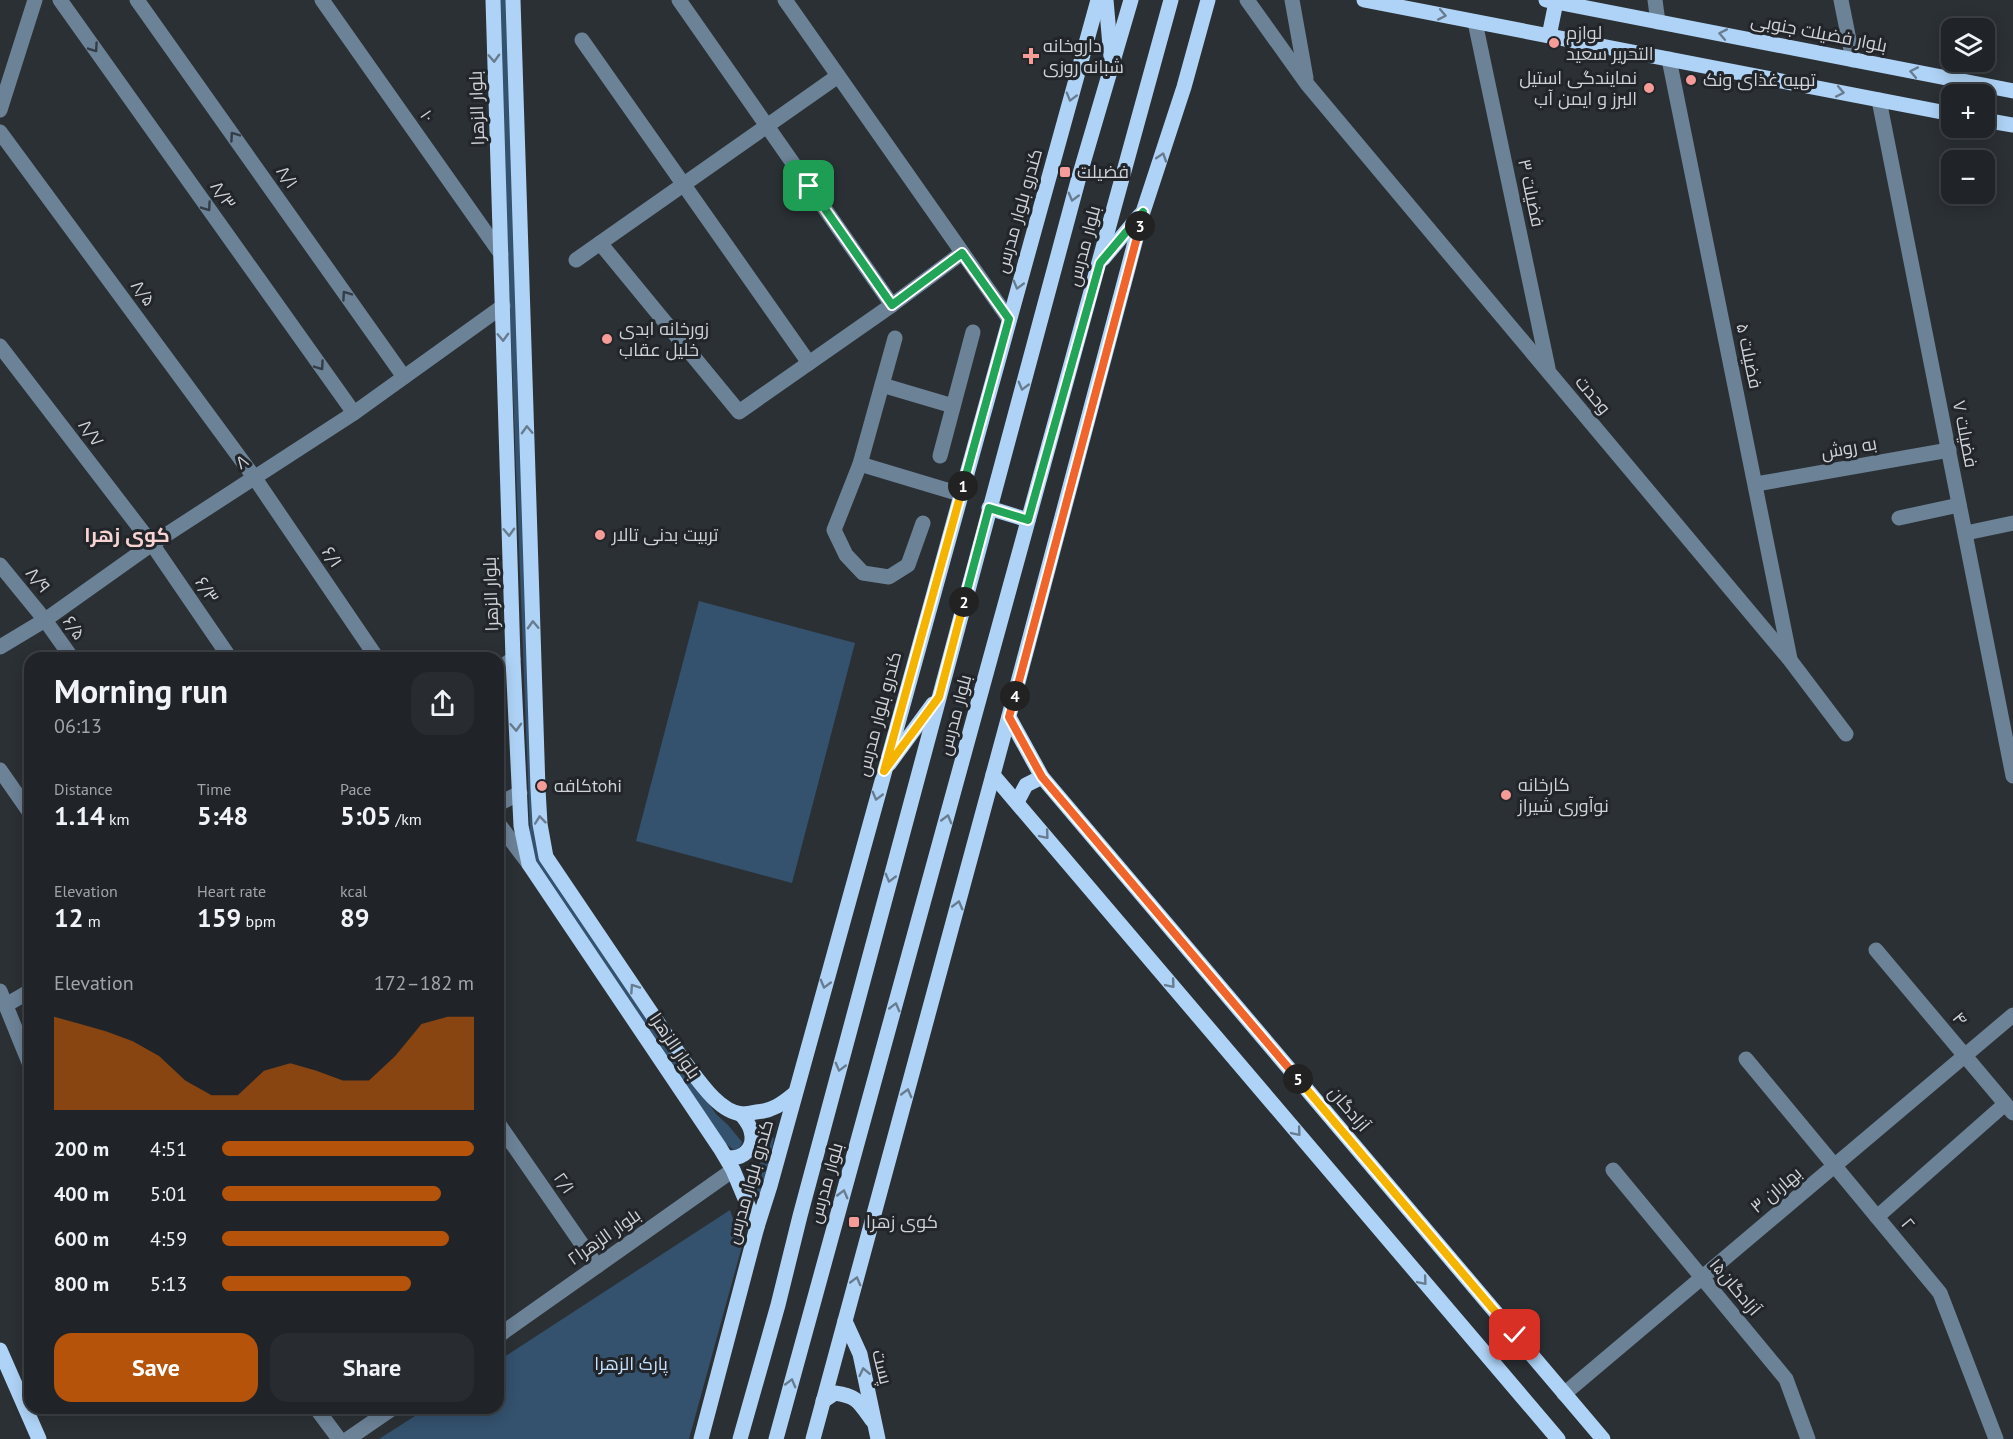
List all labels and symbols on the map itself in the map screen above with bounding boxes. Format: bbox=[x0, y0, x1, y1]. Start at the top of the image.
one-way arrow bbox=[1437, 8, 1447, 21]
street label: بلوار فضیلت جنوبی bbox=[1749, 8, 1889, 57]
place label: لوازم التحریر سعید bbox=[1566, 21, 1654, 65]
one-way arrow bbox=[1718, 28, 1728, 41]
place label: داروخانه شبانه روزی bbox=[1043, 34, 1124, 78]
marker: لوازم التحریر سعید bbox=[1547, 36, 1561, 50]
one-way arrow bbox=[87, 41, 98, 52]
marker: داروخانه شبانه روزی bbox=[1024, 49, 1038, 63]
one-way arrow bbox=[488, 54, 501, 63]
place label: نمایندگی استيل البرز و ایمن آب bbox=[1519, 66, 1637, 110]
one-way arrow bbox=[1910, 66, 1920, 79]
place label: تهیه غذای ونک bbox=[1703, 68, 1816, 91]
street label: بلوار الزهرا bbox=[464, 70, 489, 146]
marker: تهیه غذای ونک bbox=[1684, 73, 1698, 87]
marker: نمایندگی استيل البرز و ایمن آب bbox=[1642, 81, 1656, 95]
one-way arrow bbox=[1835, 85, 1845, 98]
one-way arrow bbox=[1066, 91, 1078, 102]
street label: ۱۰ bbox=[415, 105, 440, 126]
one-way arrow bbox=[230, 131, 241, 142]
street label: کندرو بلوار مدرس bbox=[990, 146, 1047, 276]
one-way arrow bbox=[1154, 152, 1167, 162]
street label: فضیلت ۳ bbox=[1513, 157, 1550, 229]
pin bbox=[783, 160, 834, 211]
place label: فضیلت bbox=[1077, 160, 1129, 183]
street label: ۸/۱ bbox=[271, 161, 303, 193]
marker: فضیلت bbox=[1058, 165, 1072, 179]
street label: ۸/۳ bbox=[205, 176, 241, 214]
one-way arrow bbox=[1068, 192, 1081, 202]
one-way arrow bbox=[200, 200, 211, 211]
street label: بلوار مدرس bbox=[1062, 203, 1105, 289]
pin: 3 bbox=[1125, 211, 1155, 241]
street label: ۸/۵ bbox=[126, 275, 161, 311]
one-way arrow bbox=[1013, 279, 1025, 290]
one-way arrow bbox=[342, 290, 353, 301]
place label: زورخانه ابدی خلیل عقاب bbox=[619, 317, 709, 361]
street label: فضیلت ۵ bbox=[1731, 321, 1768, 391]
marker: زورخانه ابدی خلیل عقاب bbox=[600, 332, 614, 346]
one-way arrow bbox=[497, 333, 510, 342]
one-way arrow bbox=[313, 359, 324, 370]
street label: وحدت bbox=[1571, 371, 1616, 419]
one-way arrow bbox=[1017, 380, 1030, 390]
street label: فضیلت ۷ bbox=[1948, 398, 1983, 469]
street label: ۸/۷ bbox=[74, 414, 109, 451]
one-way arrow bbox=[521, 426, 533, 435]
street label: به روش bbox=[1819, 431, 1879, 464]
street label: ۸ bbox=[231, 449, 253, 474]
pin: 1 bbox=[948, 471, 978, 501]
district label: کوی زهرا bbox=[84, 522, 170, 548]
place label: تربیت بدنی تالار bbox=[611, 523, 718, 546]
one-way arrow bbox=[503, 528, 515, 537]
marker: تربیت بدنی تالار bbox=[593, 528, 607, 542]
street label: ۶/۱ bbox=[317, 542, 348, 572]
street label: بلوار الزهرا bbox=[478, 556, 503, 632]
street label: ۸/۹ bbox=[21, 562, 56, 597]
street label: ۶/۳ bbox=[190, 572, 225, 607]
pin: 2 bbox=[949, 587, 979, 617]
street label: ۶/۵ bbox=[58, 611, 91, 644]
one-way arrow bbox=[527, 621, 539, 630]
street label: کندرو بلوار مدرس bbox=[851, 649, 906, 779]
street label: بلوار مدرس bbox=[933, 672, 976, 758]
pin: 4 bbox=[1000, 681, 1030, 711]
one-way arrow bbox=[510, 723, 523, 732]
place label: کارخانه نوآوری شیراز bbox=[1517, 773, 1609, 817]
place label: کافهtohi bbox=[554, 774, 622, 797]
marker: کافهtohi bbox=[535, 779, 549, 793]
marker: کارخانه نوآوری شیراز bbox=[1499, 788, 1513, 802]
one-way arrow bbox=[871, 791, 884, 801]
one-way arrow bbox=[940, 814, 952, 825]
one-way arrow bbox=[534, 816, 547, 825]
one-way arrow bbox=[1038, 828, 1049, 839]
one-way arrow bbox=[885, 873, 898, 883]
one-way arrow bbox=[950, 900, 963, 910]
one-way arrow bbox=[1164, 977, 1175, 988]
one-way arrow bbox=[819, 979, 832, 989]
one-way arrow bbox=[630, 983, 641, 994]
one-way arrow bbox=[888, 1002, 900, 1012]
street label: ۴ bbox=[1948, 1007, 1973, 1031]
street label: بلوار الزهرا bbox=[645, 1008, 706, 1083]
one-way arrow bbox=[835, 1061, 847, 1071]
pin: 5 bbox=[1283, 1064, 1313, 1094]
street label: آزادگان bbox=[1324, 1081, 1375, 1136]
one-way arrow bbox=[899, 1088, 912, 1098]
street label: کندرو بلوار مدرس bbox=[721, 1117, 778, 1247]
one-way arrow bbox=[1290, 1125, 1301, 1136]
street label: بلوار مدرس bbox=[803, 1140, 848, 1226]
street label: بهاران ۳ bbox=[1745, 1161, 1806, 1218]
street label: ۲/۱ bbox=[549, 1167, 580, 1198]
one-way arrow bbox=[835, 1190, 848, 1200]
street label: بلوار الزهرا۲ bbox=[563, 1203, 645, 1270]
place label: کوی زهرا bbox=[866, 1210, 938, 1233]
street label: ۲ bbox=[1897, 1213, 1920, 1235]
marker: کوی زهرا bbox=[847, 1215, 861, 1229]
street label: آزادگان۱۵ bbox=[1705, 1253, 1766, 1320]
one-way arrow bbox=[1416, 1274, 1427, 1285]
one-way arrow bbox=[848, 1276, 861, 1286]
pin bbox=[1489, 1309, 1540, 1360]
street label: پست bbox=[866, 1347, 898, 1387]
park label: پارک الزهرا bbox=[594, 1352, 668, 1376]
one-way arrow bbox=[858, 1367, 871, 1377]
one-way arrow bbox=[784, 1378, 797, 1388]

